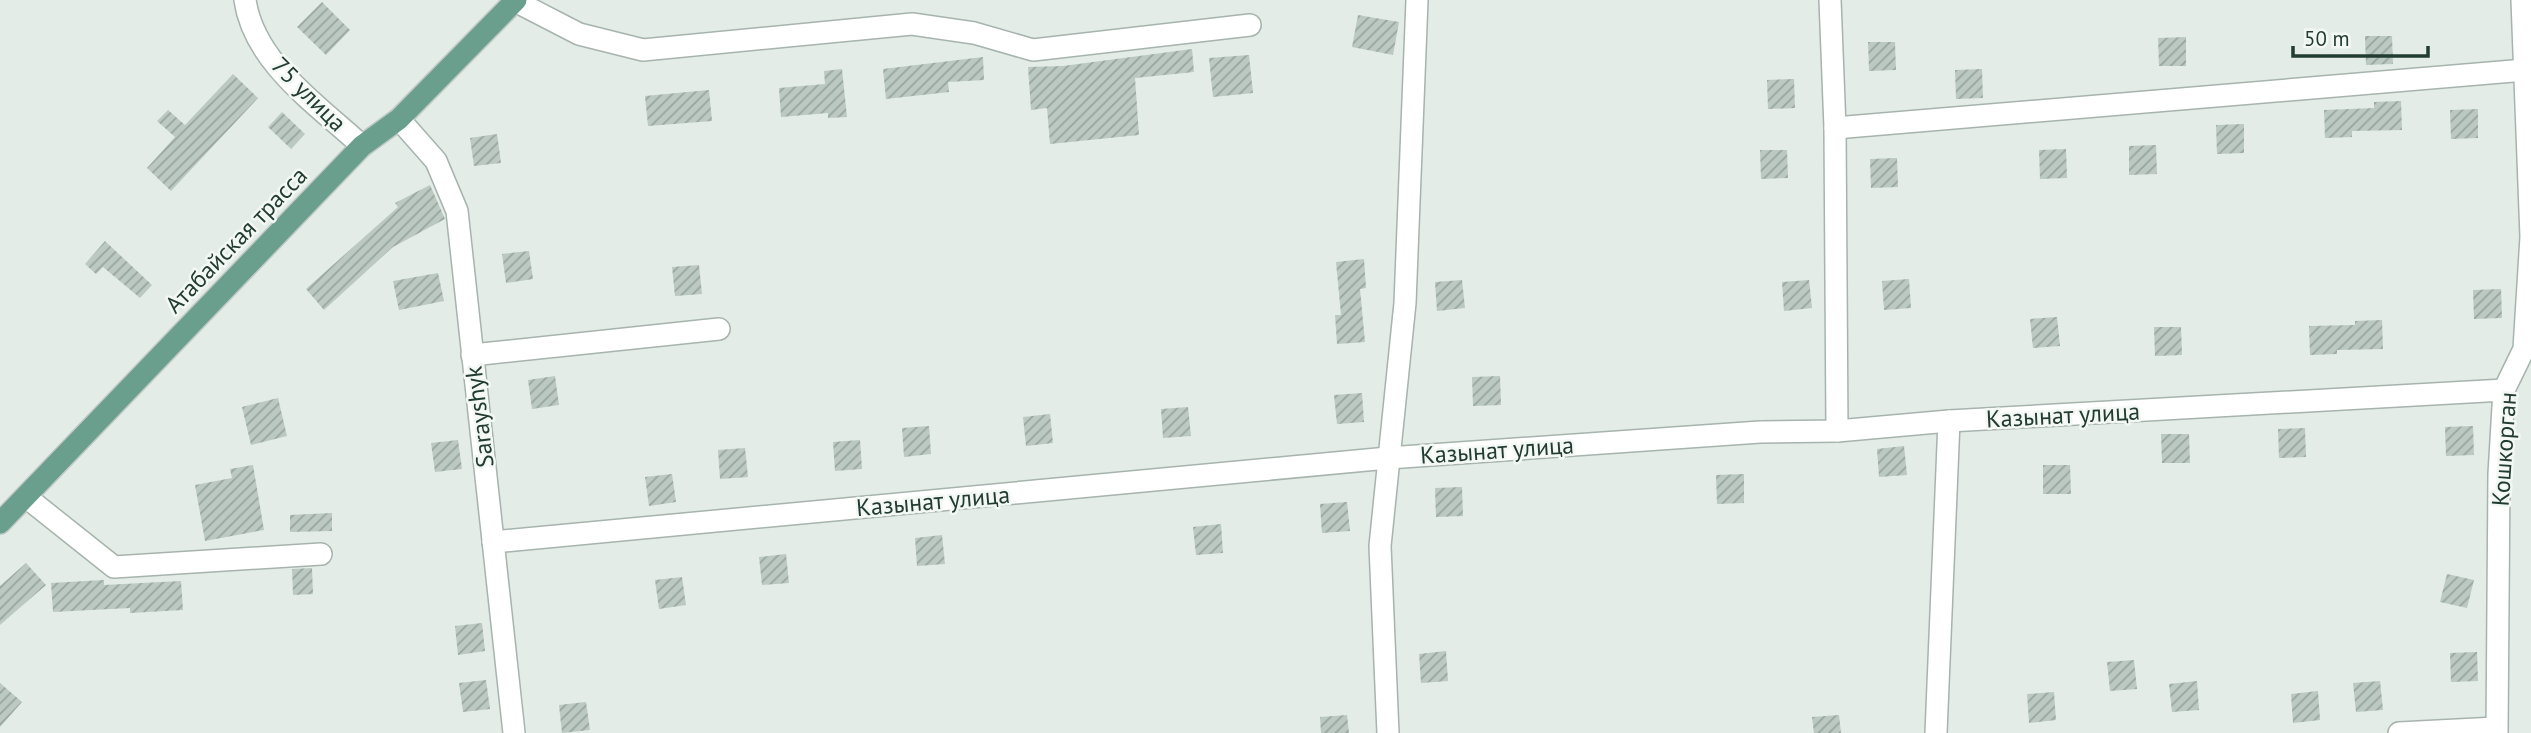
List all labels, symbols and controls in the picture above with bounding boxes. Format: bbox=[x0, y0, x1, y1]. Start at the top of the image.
scale bar bbox=[2293, 14, 2428, 58]
text: 50 m bbox=[2304, 25, 2350, 52]
street label: 75 улица bbox=[265, 50, 353, 138]
street label: Атабайская трасса bbox=[158, 160, 314, 320]
street label: Sarayshyk bbox=[457, 364, 501, 469]
street label: Кошкорган bbox=[2485, 391, 2523, 507]
street label: Казынат улица bbox=[1985, 395, 2141, 435]
street label: Казынат улица bbox=[1419, 429, 1575, 471]
street label: Казынат улица bbox=[855, 479, 1011, 523]

